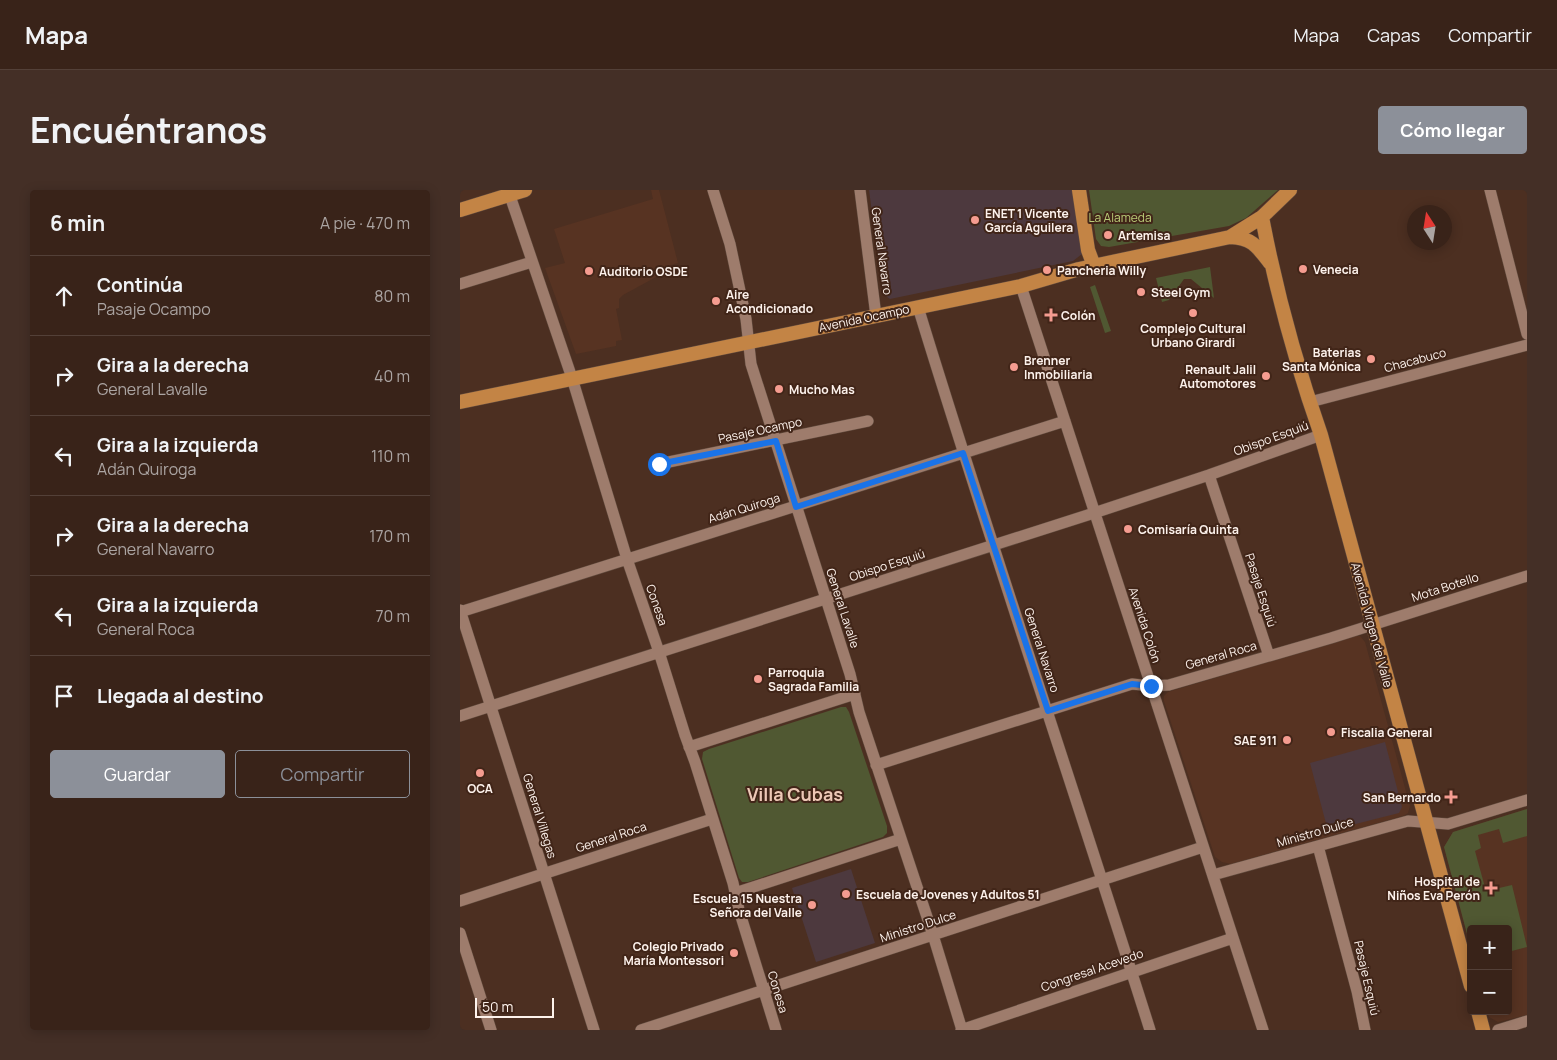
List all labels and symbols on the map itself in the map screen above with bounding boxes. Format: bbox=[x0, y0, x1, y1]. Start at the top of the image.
place label: ENET 1 Vicente García Aguilera bbox=[985, 205, 1073, 236]
north arrow bbox=[1407, 205, 1452, 250]
street label: General Navarro bbox=[867, 206, 897, 296]
park label: La Alameda bbox=[1088, 209, 1152, 226]
marker: ENET 1 Vicente García Aguilera bbox=[969, 214, 981, 226]
place label: Artemisa bbox=[1118, 227, 1170, 244]
marker: Artemisa bbox=[1102, 229, 1114, 241]
place label: Venecia bbox=[1313, 261, 1359, 278]
place label: Pancheria Willy bbox=[1057, 262, 1146, 279]
place label: Auditorio OSDE bbox=[599, 263, 688, 280]
marker: Venecia bbox=[1297, 263, 1309, 275]
marker: Pancheria Willy bbox=[1041, 264, 1053, 276]
marker: Auditorio OSDE bbox=[583, 265, 595, 277]
place label: Steel Gym bbox=[1151, 284, 1210, 301]
place label: Aire Acondicionado bbox=[726, 286, 813, 317]
marker: Steel Gym bbox=[1135, 286, 1147, 298]
marker: Aire Acondicionado bbox=[710, 295, 722, 307]
street label: Avenida Ocampo bbox=[817, 300, 911, 336]
place label: Colón bbox=[1061, 307, 1096, 324]
marker: Complejo Cultural Urbano Girardi bbox=[1187, 307, 1199, 319]
marker: Colón bbox=[1045, 309, 1057, 321]
place label: Complejo Cultural Urbano Girardi bbox=[1140, 320, 1246, 351]
place label: Baterias Santa Mónica bbox=[1282, 344, 1361, 375]
street label: Chacabuco bbox=[1382, 344, 1448, 376]
place label: Brenner Inmobiliaria bbox=[1024, 352, 1093, 383]
marker: Baterias Santa Mónica bbox=[1365, 353, 1377, 365]
marker: Brenner Inmobiliaria bbox=[1008, 361, 1020, 373]
place label: Renault Jalil Automotores bbox=[1179, 361, 1256, 392]
marker: Renault Jalil Automotores bbox=[1260, 370, 1272, 382]
place label: Mucho Mas bbox=[789, 381, 855, 398]
marker: Mucho Mas bbox=[773, 383, 785, 395]
street label: Pasaje Ocampo bbox=[716, 413, 804, 447]
street label: Obispo Esquiú bbox=[1231, 417, 1311, 459]
route start bbox=[648, 453, 671, 476]
street label: Adán Quiroga bbox=[706, 489, 782, 527]
place label: Comisaría Quinta bbox=[1138, 521, 1239, 538]
marker: Comisaría Quinta bbox=[1122, 523, 1134, 535]
street label: Obispo Esquiú bbox=[847, 545, 927, 585]
street label: Pasaje Esquiú bbox=[1241, 551, 1281, 629]
street label: Avenida Virgen del Valle bbox=[1347, 561, 1397, 689]
street label: General Lavalle bbox=[822, 566, 864, 650]
street label: Mota Botello bbox=[1409, 568, 1481, 606]
street label: Conesa bbox=[642, 582, 672, 628]
street label: Avenida Colón bbox=[1125, 585, 1165, 665]
street label: General Navarro bbox=[1020, 606, 1064, 694]
street label: General Roca bbox=[1183, 637, 1259, 673]
place label: Parroquia Sagrada Familia bbox=[768, 664, 859, 695]
marker: Parroquia Sagrada Familia bbox=[752, 673, 764, 685]
route end bbox=[1140, 675, 1163, 698]
place label: Fiscalia General bbox=[1341, 724, 1432, 741]
marker: Fiscalia General bbox=[1325, 726, 1337, 738]
place label: SAE 911 bbox=[1234, 732, 1277, 749]
marker: SAE 911 bbox=[1281, 734, 1293, 746]
marker: OCA bbox=[474, 767, 486, 779]
street label: General Villegas bbox=[519, 772, 561, 860]
place label: OCA bbox=[467, 780, 493, 797]
district label: Villa Cubas bbox=[747, 782, 843, 806]
place label: San Bernardo bbox=[1363, 789, 1441, 806]
marker: San Bernardo bbox=[1445, 791, 1457, 803]
street label: Ministro Dulce bbox=[1275, 813, 1355, 851]
street label: General Roca bbox=[574, 818, 648, 856]
place label: Hospital de Niños Eva Perón bbox=[1387, 873, 1480, 904]
marker: Hospital de Niños Eva Perón bbox=[1484, 881, 1498, 895]
place label: Escuela de Jovenes y Adultos 51 bbox=[856, 886, 1040, 903]
marker: Escuela de Jovenes y Adultos 51 bbox=[840, 888, 852, 900]
place label: Escuela 15 Nuestra Señora del Valle bbox=[693, 890, 802, 921]
marker: Escuela 15 Nuestra Señora del Valle bbox=[806, 899, 818, 911]
street label: Ministro Dulce bbox=[878, 906, 958, 946]
place label: Colegio Privado María Montessori bbox=[624, 938, 724, 969]
street label: Pasaje Esquiú bbox=[1350, 939, 1384, 1017]
street label: Congresal Acevedo bbox=[1039, 945, 1145, 995]
marker: Colegio Privado María Montessori bbox=[728, 947, 740, 959]
street label: Conesa bbox=[764, 969, 792, 1015]
scale bar bbox=[475, 995, 554, 1018]

